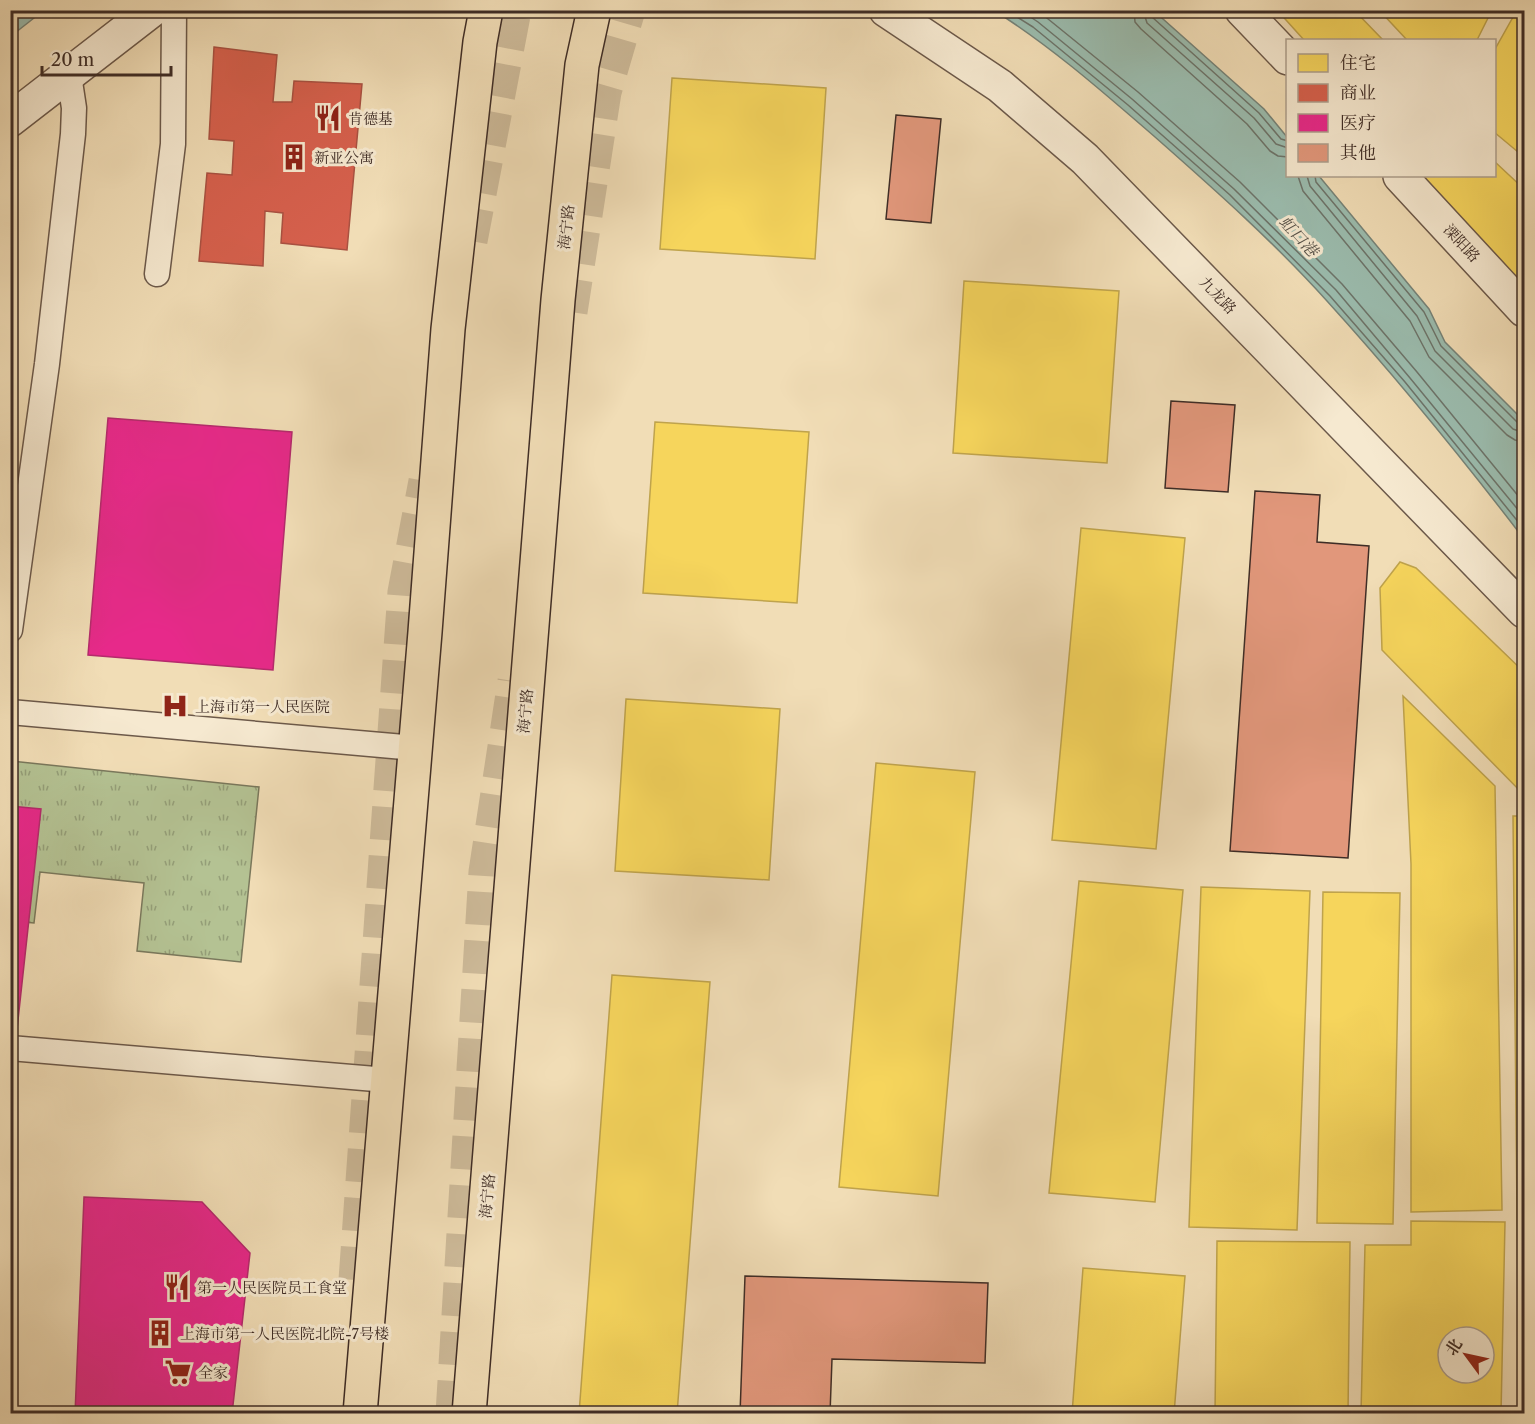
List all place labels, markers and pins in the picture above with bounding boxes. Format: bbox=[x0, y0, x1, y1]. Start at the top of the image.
restaurant icon: 肯德基 bbox=[313, 103, 343, 133]
place label: 肯德基 bbox=[348, 109, 393, 128]
building icon: 新亚公寓 bbox=[279, 142, 309, 172]
place label: 新亚公寓 bbox=[314, 148, 374, 167]
hospital icon: 上海市第一人民医院 bbox=[160, 691, 190, 721]
place label: 上海市第一人民医院 bbox=[195, 697, 330, 716]
restaurant icon: 第一人民医院员工食堂 bbox=[162, 1272, 192, 1302]
place label: 第一人民医院员工食堂 bbox=[197, 1278, 347, 1297]
building icon: 上海市第一人民医院北院-7号楼 bbox=[145, 1318, 175, 1348]
place label: 上海市第一人民医院北院-7号楼 bbox=[180, 1324, 389, 1343]
supermarket icon: 全家 bbox=[163, 1357, 193, 1387]
place label: 全家 bbox=[198, 1363, 228, 1382]

